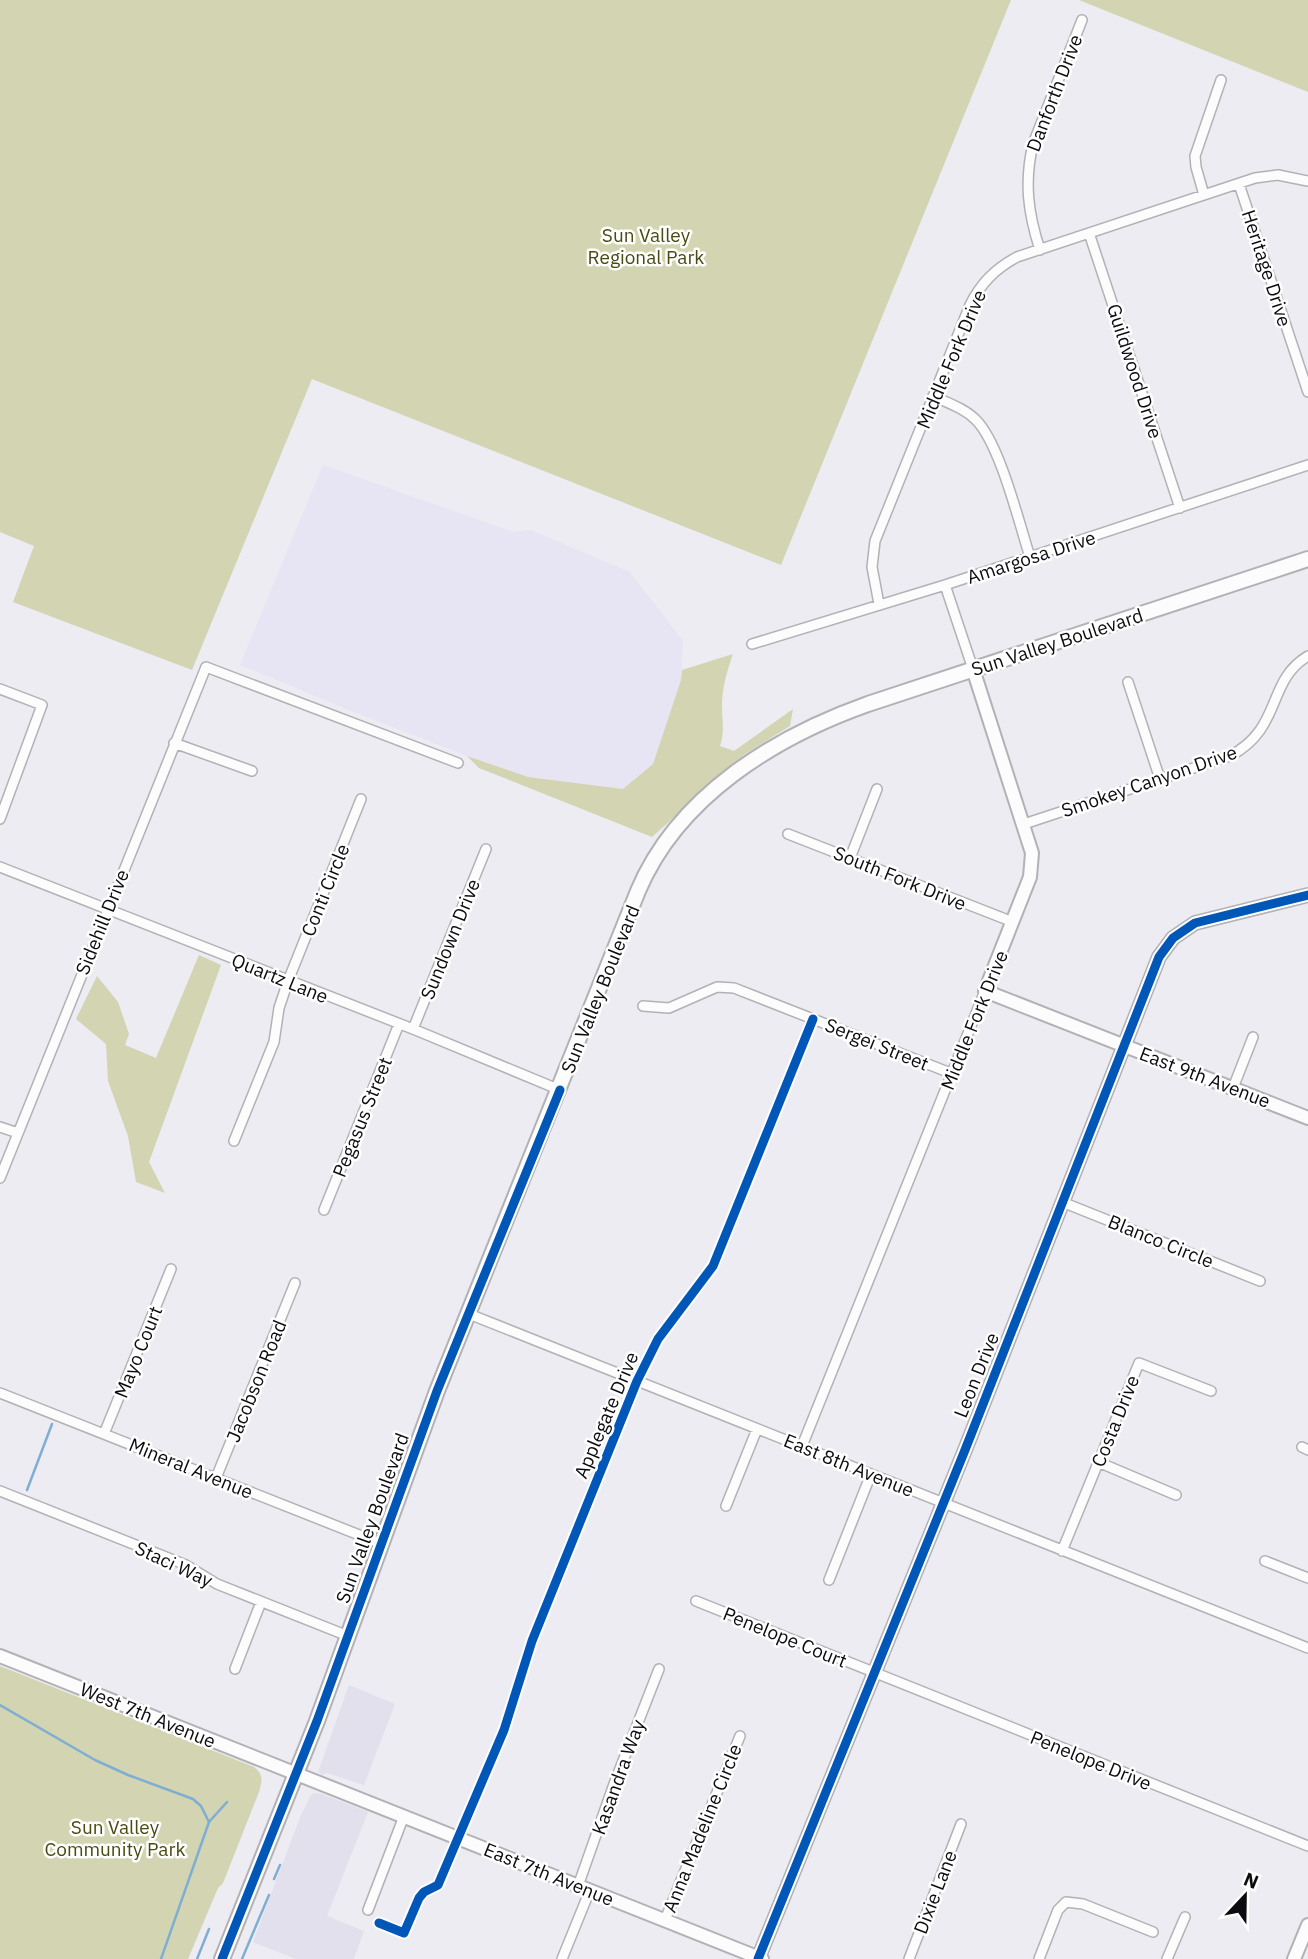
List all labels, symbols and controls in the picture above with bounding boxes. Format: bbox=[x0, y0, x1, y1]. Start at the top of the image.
street label: Danforth Drive bbox=[1021, 31, 1087, 155]
street label: Heritage Drive bbox=[1237, 207, 1297, 329]
park label: Sun Valley Regional Park bbox=[588, 223, 704, 269]
street label: Middle Fork Drive bbox=[911, 286, 991, 432]
street label: Guildwood Drive bbox=[1102, 301, 1168, 441]
street label: Amargosa Drive bbox=[964, 525, 1098, 589]
street label: Sun Valley Boulevard bbox=[968, 603, 1146, 681]
street label: Smokey Canyon Drive bbox=[1058, 740, 1240, 822]
street label: Conti Circle bbox=[296, 840, 354, 940]
street label: South Fork Drive bbox=[830, 841, 970, 915]
street label: Sidehill Drive bbox=[70, 866, 134, 978]
street label: Sundown Drive bbox=[415, 875, 485, 1003]
street label: Sun Valley Boulevard bbox=[555, 901, 645, 1077]
street label: Middle Fork Drive bbox=[935, 947, 1013, 1093]
street label: Quartz Lane bbox=[228, 948, 332, 1008]
street label: Sergei Street bbox=[822, 1012, 932, 1076]
street label: East 9th Avenue bbox=[1136, 1041, 1274, 1113]
street label: Pegasus Street bbox=[327, 1053, 397, 1181]
street label: Blanco Circle bbox=[1105, 1209, 1217, 1273]
street label: Mayo Court bbox=[109, 1303, 167, 1401]
street label: Jacobson Road bbox=[221, 1316, 291, 1446]
street label: Leon Drive bbox=[948, 1329, 1004, 1421]
street label: Applegate Drive bbox=[568, 1348, 644, 1482]
street label: Costa Drive bbox=[1086, 1372, 1144, 1470]
street label: East 8th Avenue bbox=[780, 1428, 918, 1502]
street label: Sun Valley Boulevard bbox=[330, 1430, 414, 1606]
street label: Mineral Avenue bbox=[126, 1432, 256, 1504]
street label: Staci Way bbox=[131, 1536, 217, 1593]
street label: Penelope Court bbox=[720, 1601, 850, 1673]
street label: West 7th Avenue bbox=[77, 1677, 219, 1753]
street label: Kasandra Way bbox=[586, 1716, 650, 1838]
street label: Penelope Drive bbox=[1027, 1725, 1155, 1795]
street label: Anna Madeline Circle bbox=[657, 1740, 747, 1916]
park label: Sun Valley Community Park bbox=[44, 1815, 186, 1861]
street label: East 7th Avenue bbox=[480, 1837, 618, 1911]
street label: Dixie Lane bbox=[908, 1847, 962, 1937]
north arrow bbox=[1210, 1861, 1280, 1931]
text: N bbox=[1240, 1867, 1262, 1894]

